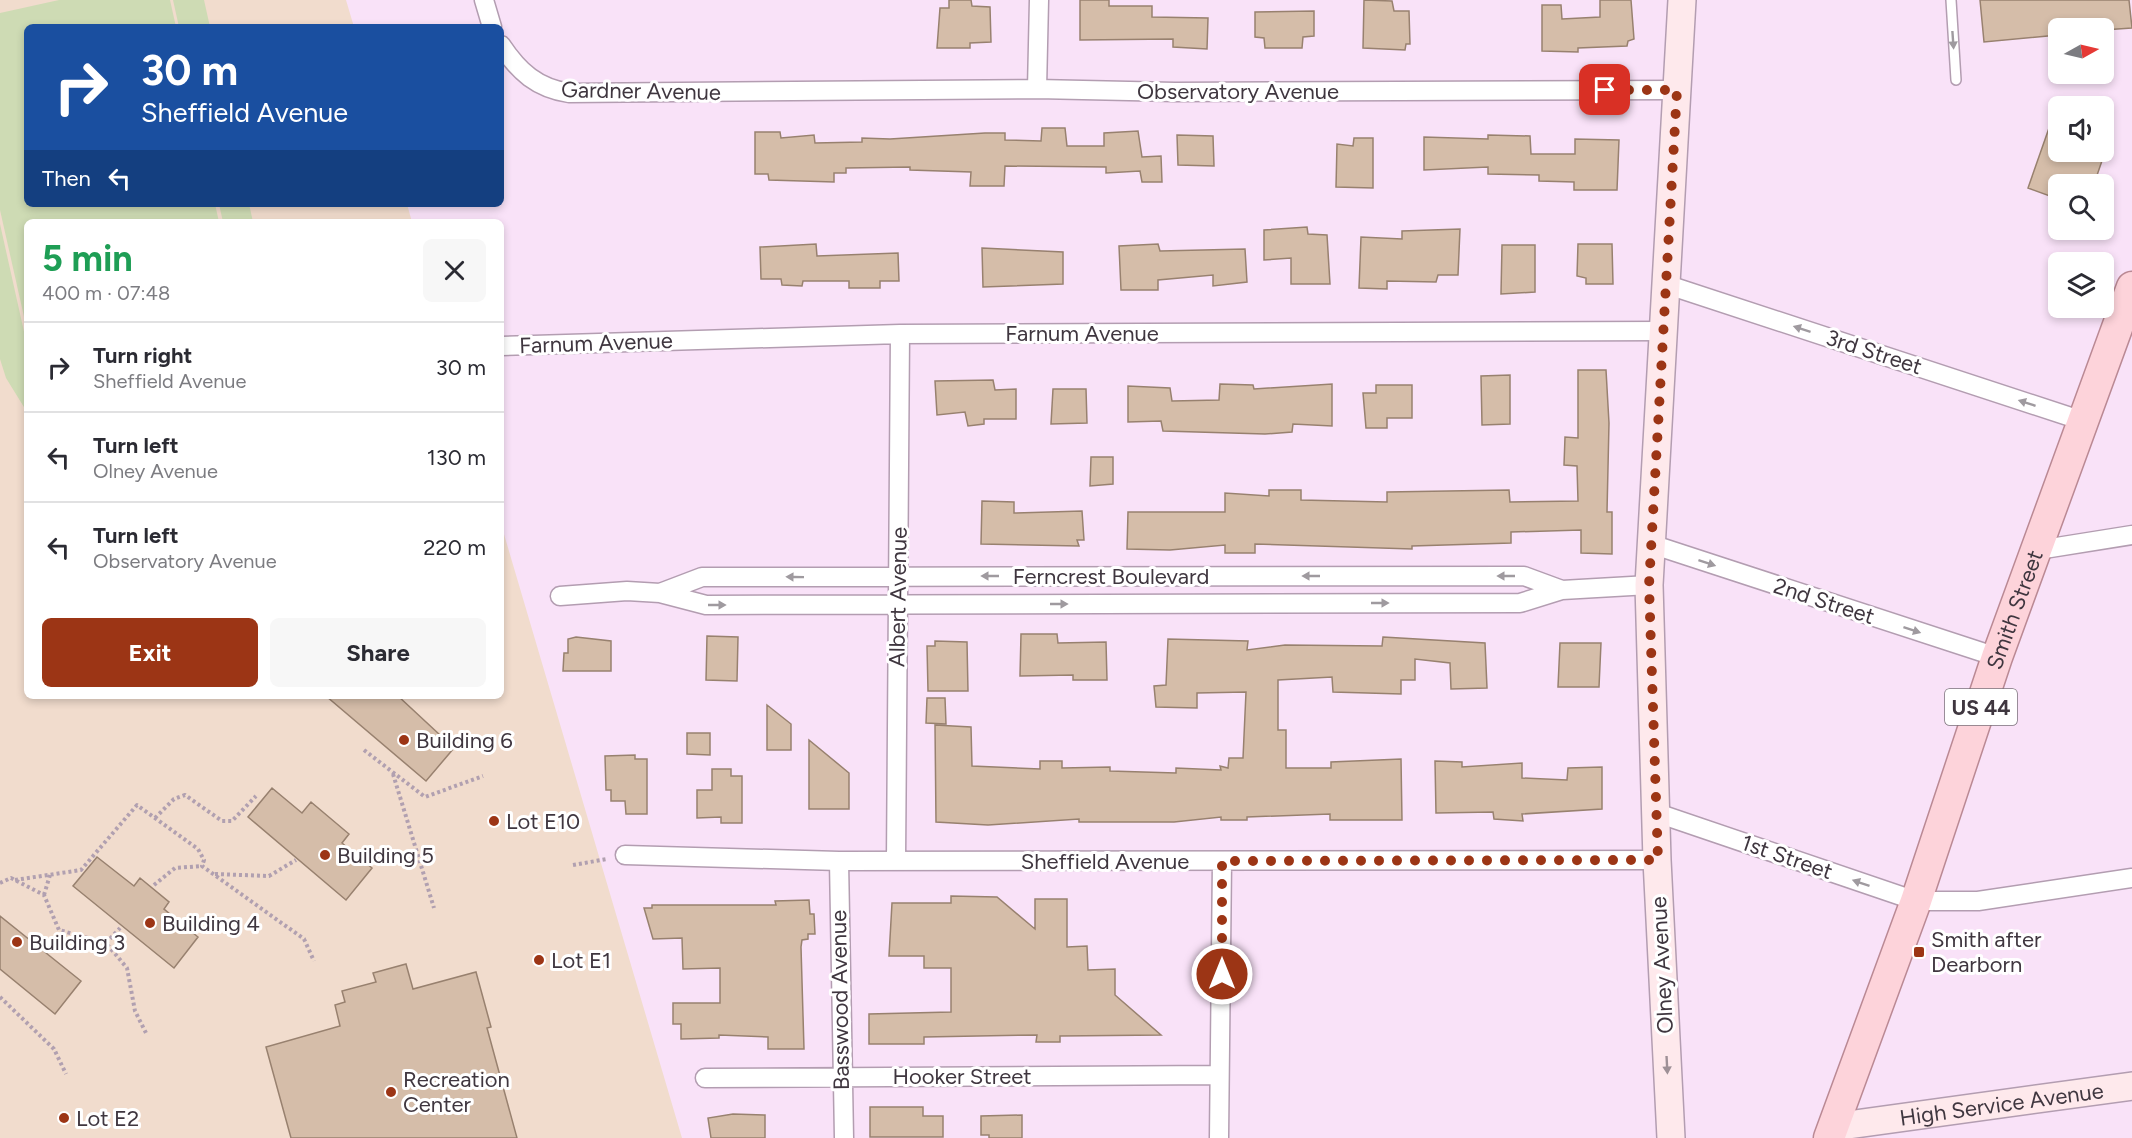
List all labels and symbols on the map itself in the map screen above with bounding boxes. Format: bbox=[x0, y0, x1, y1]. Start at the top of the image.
north arrow bbox=[2048, 18, 2114, 84]
one-way arrow bbox=[1949, 30, 1958, 49]
pin bbox=[1579, 64, 1630, 115]
street label: Gardner Avenue bbox=[561, 76, 721, 106]
street label: Observatory Avenue bbox=[1137, 78, 1339, 105]
street label: Farnum Avenue bbox=[1005, 320, 1159, 347]
one-way arrow bbox=[1793, 324, 1811, 333]
street label: 3rd Street bbox=[1823, 324, 1925, 380]
street label: Farnum Avenue bbox=[519, 327, 673, 359]
one-way arrow bbox=[2018, 398, 2036, 407]
street label: Albert Avenue bbox=[883, 527, 913, 667]
street label: Smith Street bbox=[1980, 546, 2048, 673]
one-way arrow bbox=[1698, 558, 1716, 568]
street label: Ferncrest Boulevard bbox=[1013, 563, 1209, 590]
one-way arrow bbox=[980, 571, 999, 581]
one-way arrow bbox=[1301, 571, 1320, 581]
one-way arrow bbox=[1496, 571, 1515, 581]
one-way arrow bbox=[786, 572, 805, 582]
street label: 2nd Street bbox=[1770, 572, 1878, 630]
one-way arrow bbox=[1371, 598, 1390, 608]
one-way arrow bbox=[1050, 599, 1069, 609]
one-way arrow bbox=[708, 600, 727, 610]
one-way arrow bbox=[1903, 625, 1921, 635]
road number: US 44 bbox=[1945, 689, 2017, 725]
place label: Building 6 bbox=[416, 727, 513, 754]
marker: Building 6 bbox=[397, 733, 411, 747]
place label: Lot E10 bbox=[506, 808, 580, 835]
marker: Lot E10 bbox=[487, 814, 501, 828]
street label: 1st Street bbox=[1738, 829, 1836, 885]
place label: Building 5 bbox=[337, 842, 434, 869]
marker: Building 5 bbox=[318, 848, 332, 862]
street label: Sheffield Avenue bbox=[1021, 848, 1189, 875]
one-way arrow bbox=[1851, 878, 1869, 888]
street label: Olney Avenue bbox=[1645, 896, 1679, 1034]
place label: Building 4 bbox=[162, 910, 260, 937]
street label: Basswood Avenue bbox=[825, 910, 855, 1090]
marker: Building 4 bbox=[143, 916, 157, 930]
place label: Smith after Dearborn bbox=[1931, 926, 2042, 978]
place label: Building 3 bbox=[29, 929, 125, 956]
marker: Building 3 bbox=[10, 935, 24, 949]
position arrow bbox=[1190, 942, 1254, 1006]
marker: Smith after Dearborn bbox=[1912, 945, 1926, 959]
place label: Lot E1 bbox=[551, 947, 611, 974]
marker: Lot E1 bbox=[532, 953, 546, 967]
one-way arrow bbox=[1662, 1056, 1671, 1075]
street label: Hooker Street bbox=[893, 1063, 1031, 1090]
place label: Recreation Center bbox=[403, 1066, 510, 1118]
street label: High Service Avenue bbox=[1898, 1077, 2105, 1131]
marker: Recreation Center bbox=[384, 1085, 398, 1099]
place label: Lot E2 bbox=[76, 1105, 139, 1132]
marker: Lot E2 bbox=[57, 1111, 71, 1125]

